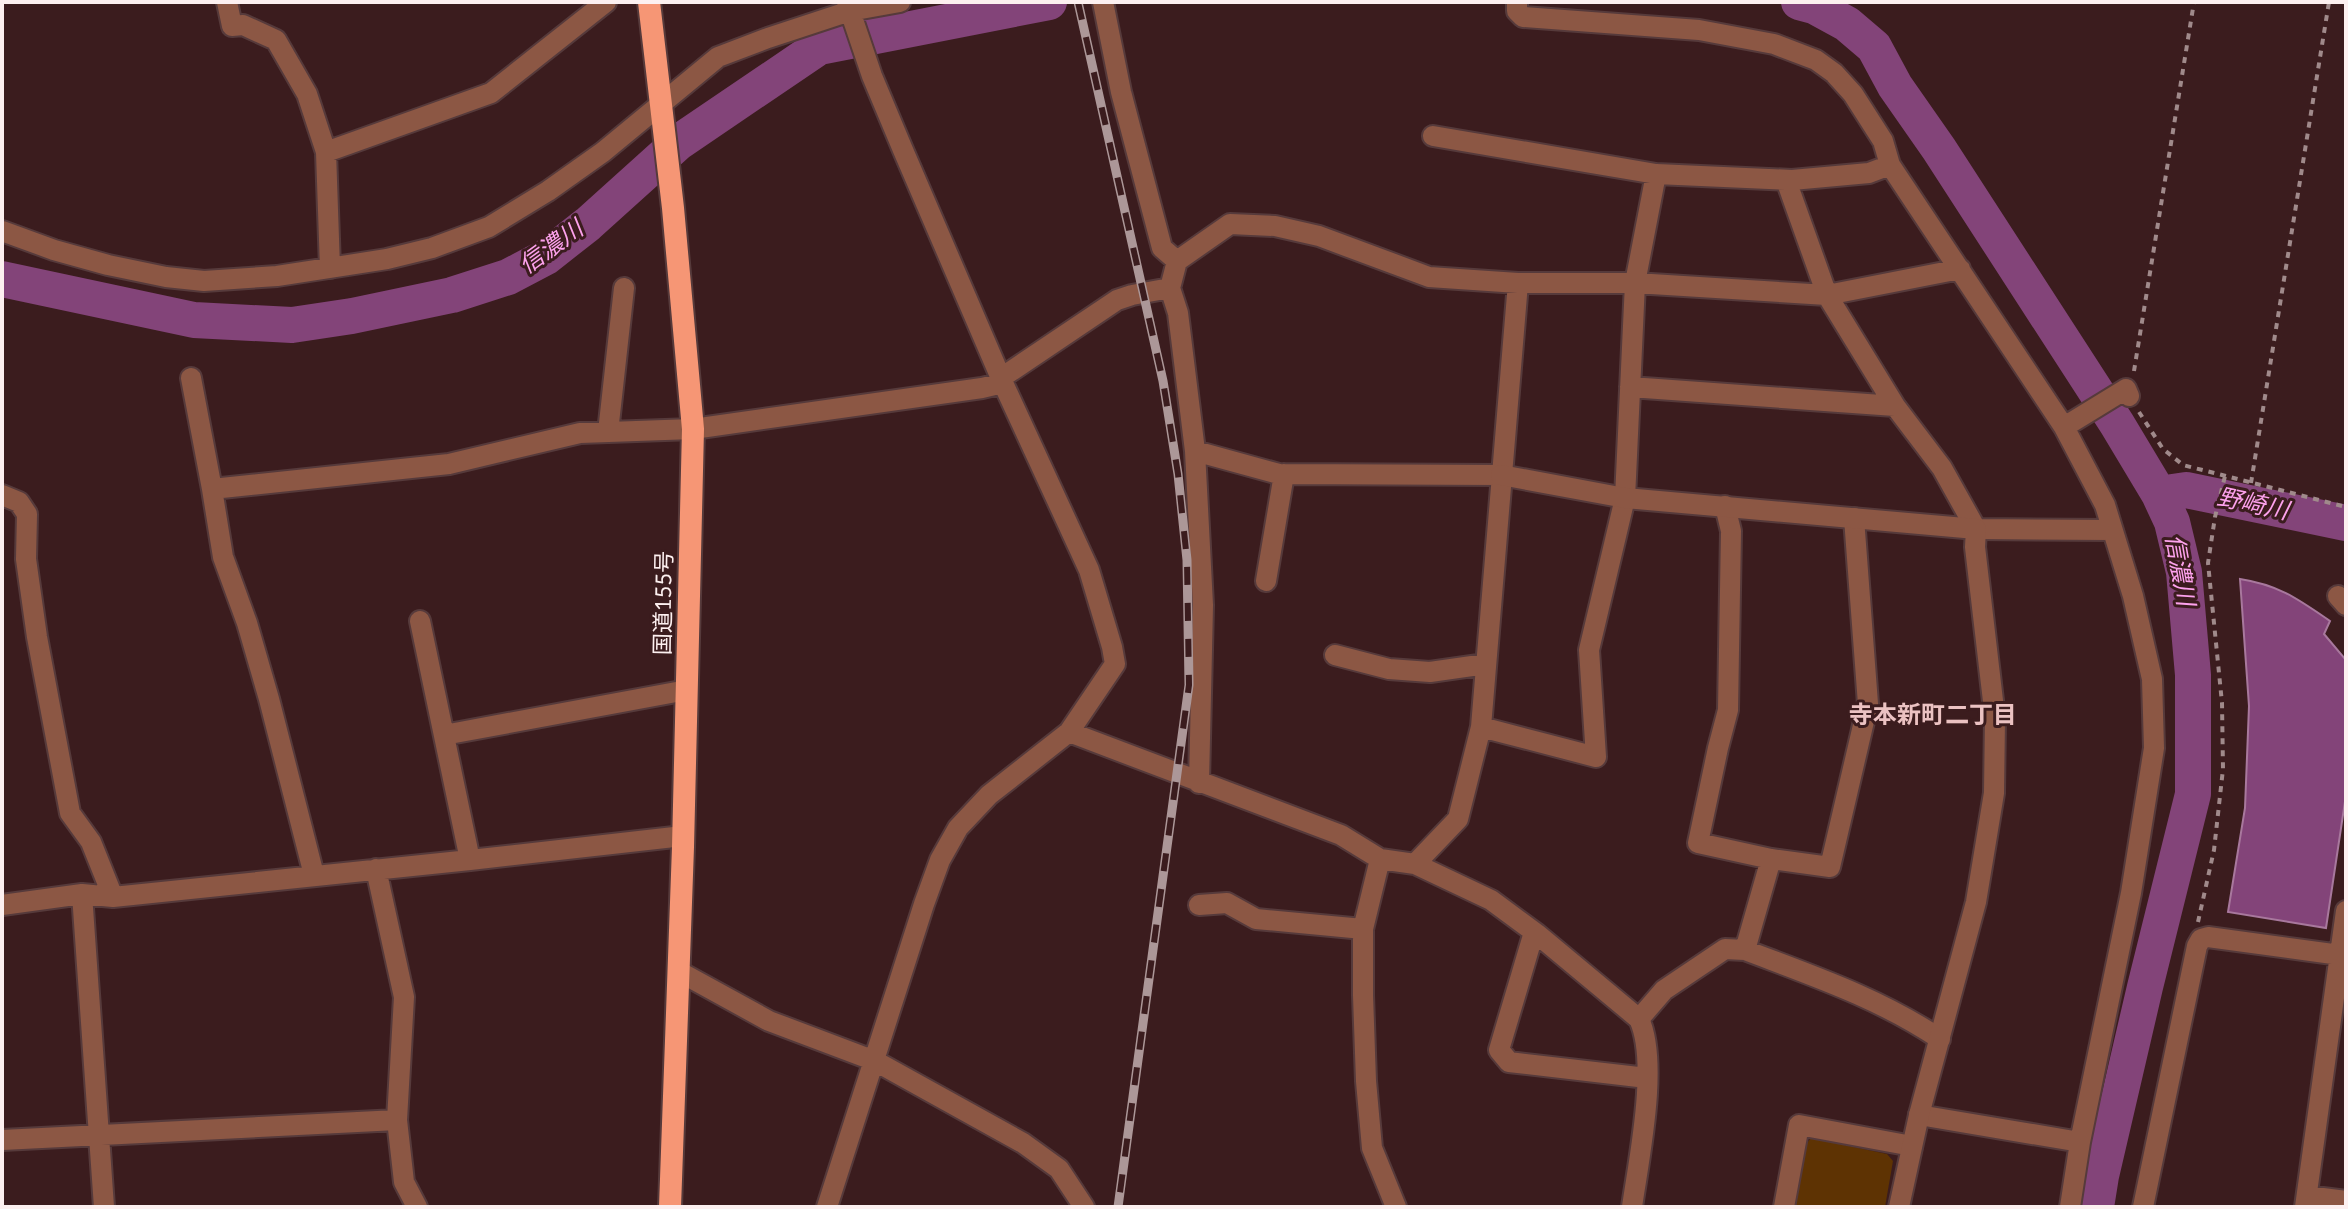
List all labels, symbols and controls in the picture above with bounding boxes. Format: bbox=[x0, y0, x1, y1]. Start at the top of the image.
water label: 信濃川 bbox=[512, 211, 590, 279]
water label: 野崎川 bbox=[2215, 481, 2294, 525]
water label: 信濃川 bbox=[2161, 532, 2203, 611]
street label: 国道155号 bbox=[648, 551, 677, 655]
district label: 寺本新町二丁目 bbox=[1849, 699, 2017, 728]

